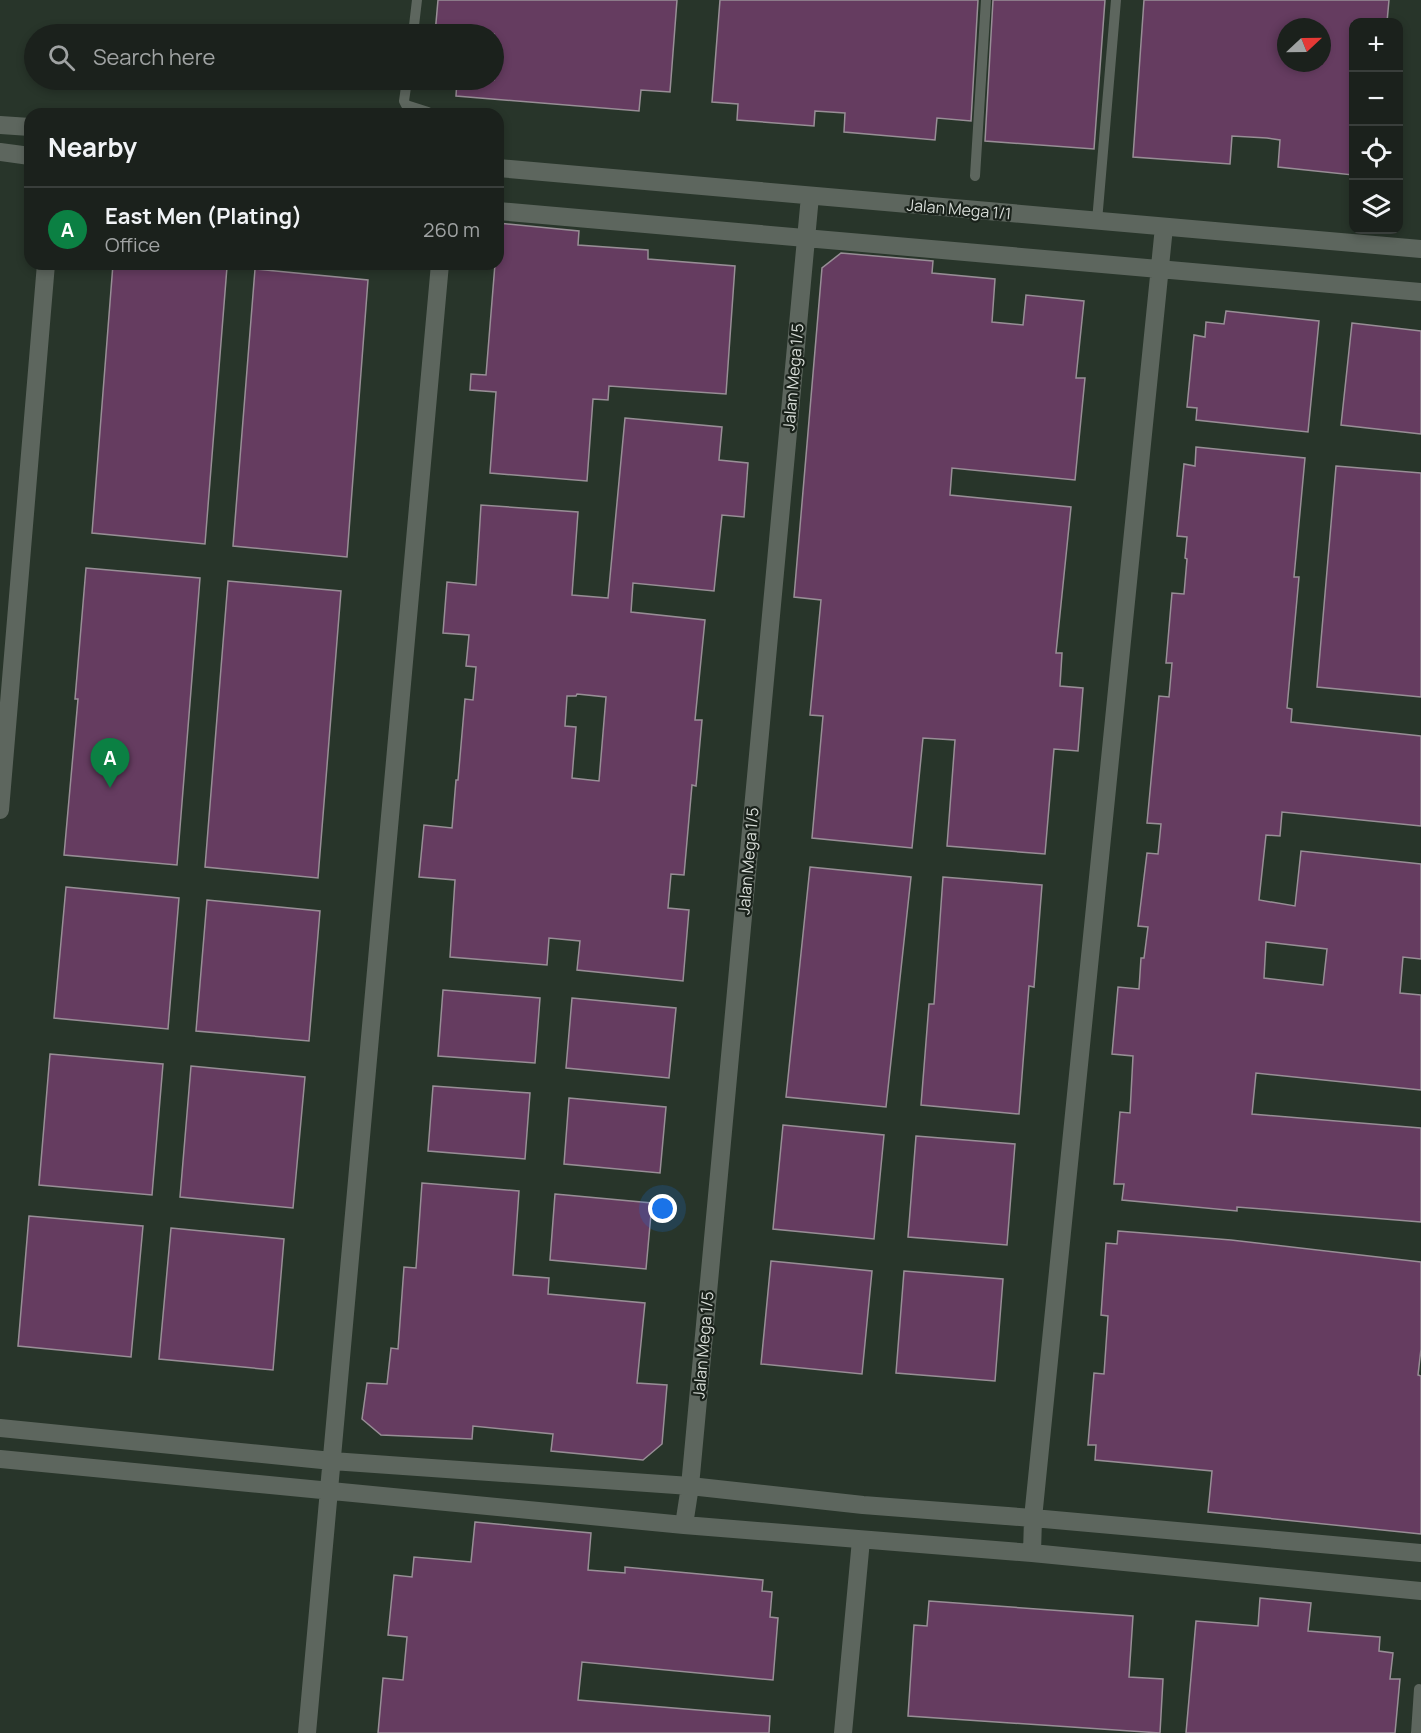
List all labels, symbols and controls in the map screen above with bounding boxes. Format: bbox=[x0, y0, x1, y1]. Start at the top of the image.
north arrow bbox=[1277, 18, 1331, 72]
map controls bbox=[1349, 18, 1403, 234]
button: + bbox=[1349, 18, 1403, 72]
search box bbox=[24, 24, 504, 90]
icon: search bbox=[45, 41, 78, 74]
text: Search here bbox=[93, 42, 215, 72]
button: − bbox=[1349, 72, 1403, 126]
button: locate bbox=[1349, 126, 1403, 180]
text: Nearby bbox=[48, 129, 137, 165]
button: layers bbox=[1349, 180, 1403, 234]
street label: Jalan Mega 1/1 bbox=[906, 193, 1012, 225]
text: East Men (Plating) bbox=[105, 201, 302, 231]
text: A bbox=[61, 216, 74, 243]
text: 260 m bbox=[423, 216, 480, 243]
text: Office bbox=[105, 231, 160, 258]
street label: Jalan Mega 1/5 bbox=[777, 322, 809, 432]
pin: A bbox=[90, 738, 130, 788]
street label: Jalan Mega 1/5 bbox=[732, 806, 764, 916]
your location bbox=[648, 1194, 677, 1223]
street label: Jalan Mega 1/5 bbox=[687, 1290, 719, 1400]

